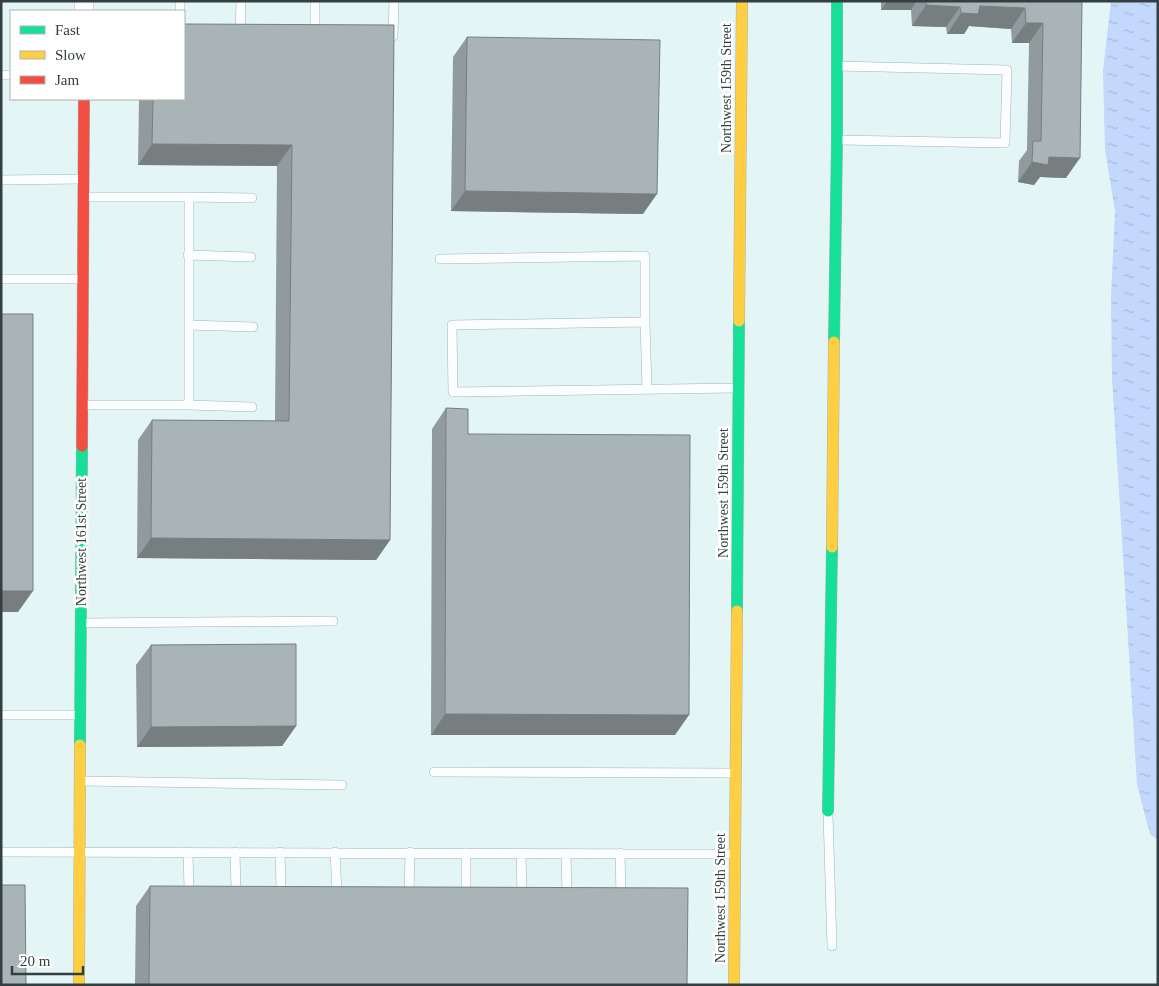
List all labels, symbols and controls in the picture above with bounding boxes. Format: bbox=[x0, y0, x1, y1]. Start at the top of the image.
legend bbox=[10, 10, 185, 100]
text: Fast bbox=[55, 22, 81, 38]
street label: Northwest 159th Street bbox=[719, 23, 734, 153]
text: Slow bbox=[55, 47, 86, 63]
text: Jam bbox=[55, 72, 79, 88]
street label: Northwest 159th Street bbox=[716, 428, 731, 558]
street label: Northwest 161st Street bbox=[74, 478, 89, 606]
street label: Northwest 159th Street bbox=[713, 833, 728, 963]
scale bar bbox=[12, 944, 84, 976]
text: 20 m bbox=[20, 953, 51, 969]

